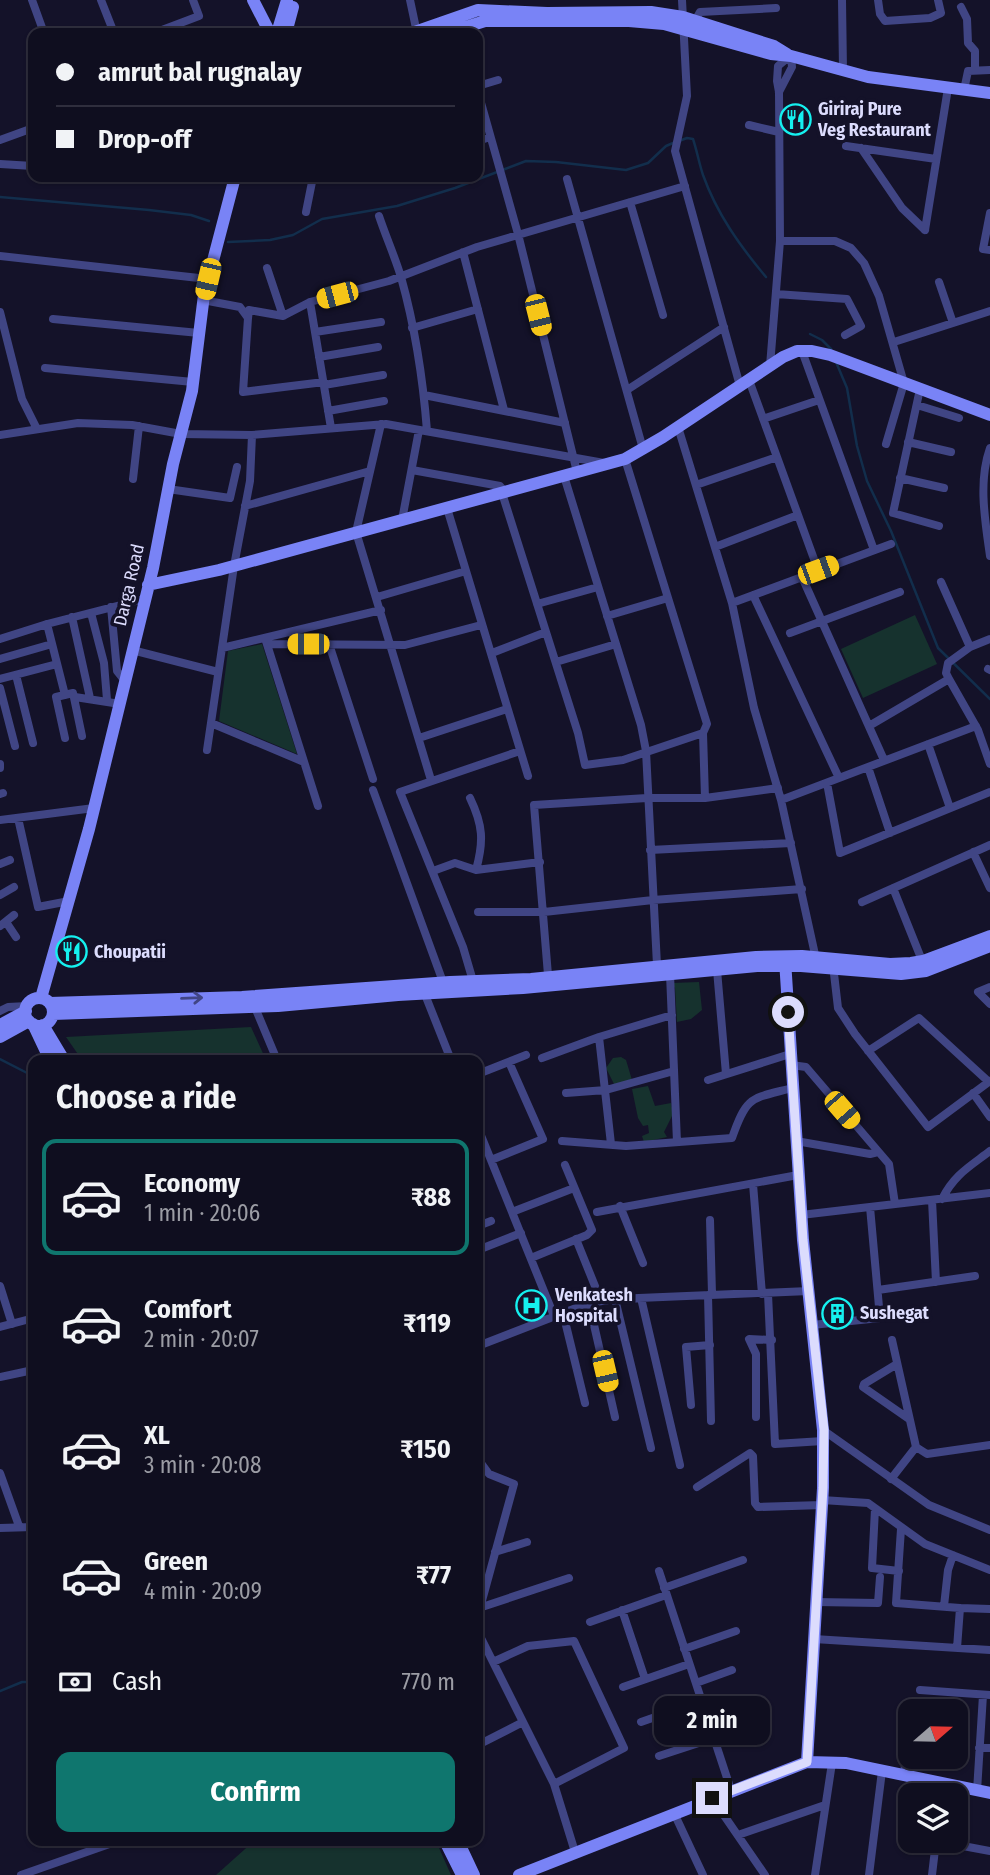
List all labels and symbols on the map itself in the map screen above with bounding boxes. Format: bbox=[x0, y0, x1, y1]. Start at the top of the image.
place label: Giriraj Pure Veg Restaurant bbox=[817, 98, 932, 141]
restaurant icon: Giriraj Pure Veg Restaurant bbox=[778, 102, 812, 136]
car bbox=[194, 256, 223, 302]
car bbox=[314, 279, 361, 311]
car bbox=[523, 292, 554, 338]
street label: Darga Road bbox=[109, 542, 149, 628]
car bbox=[795, 553, 842, 587]
car bbox=[288, 634, 330, 655]
restaurant icon: Choupatii bbox=[54, 935, 88, 969]
place label: Choupatii bbox=[94, 941, 166, 963]
one-way arrow bbox=[180, 992, 203, 1005]
route start bbox=[772, 996, 804, 1028]
car bbox=[821, 1087, 864, 1133]
place label: Venkatesh Hospital bbox=[554, 1284, 633, 1327]
hospital icon: Venkatesh Hospital bbox=[515, 1288, 549, 1322]
building icon: Sushegat bbox=[820, 1296, 854, 1330]
place label: Sushegat bbox=[860, 1302, 930, 1324]
car bbox=[591, 1348, 620, 1394]
callout: 2 min bbox=[654, 1696, 770, 1745]
north arrow bbox=[898, 1699, 968, 1769]
route end bbox=[696, 1782, 728, 1814]

